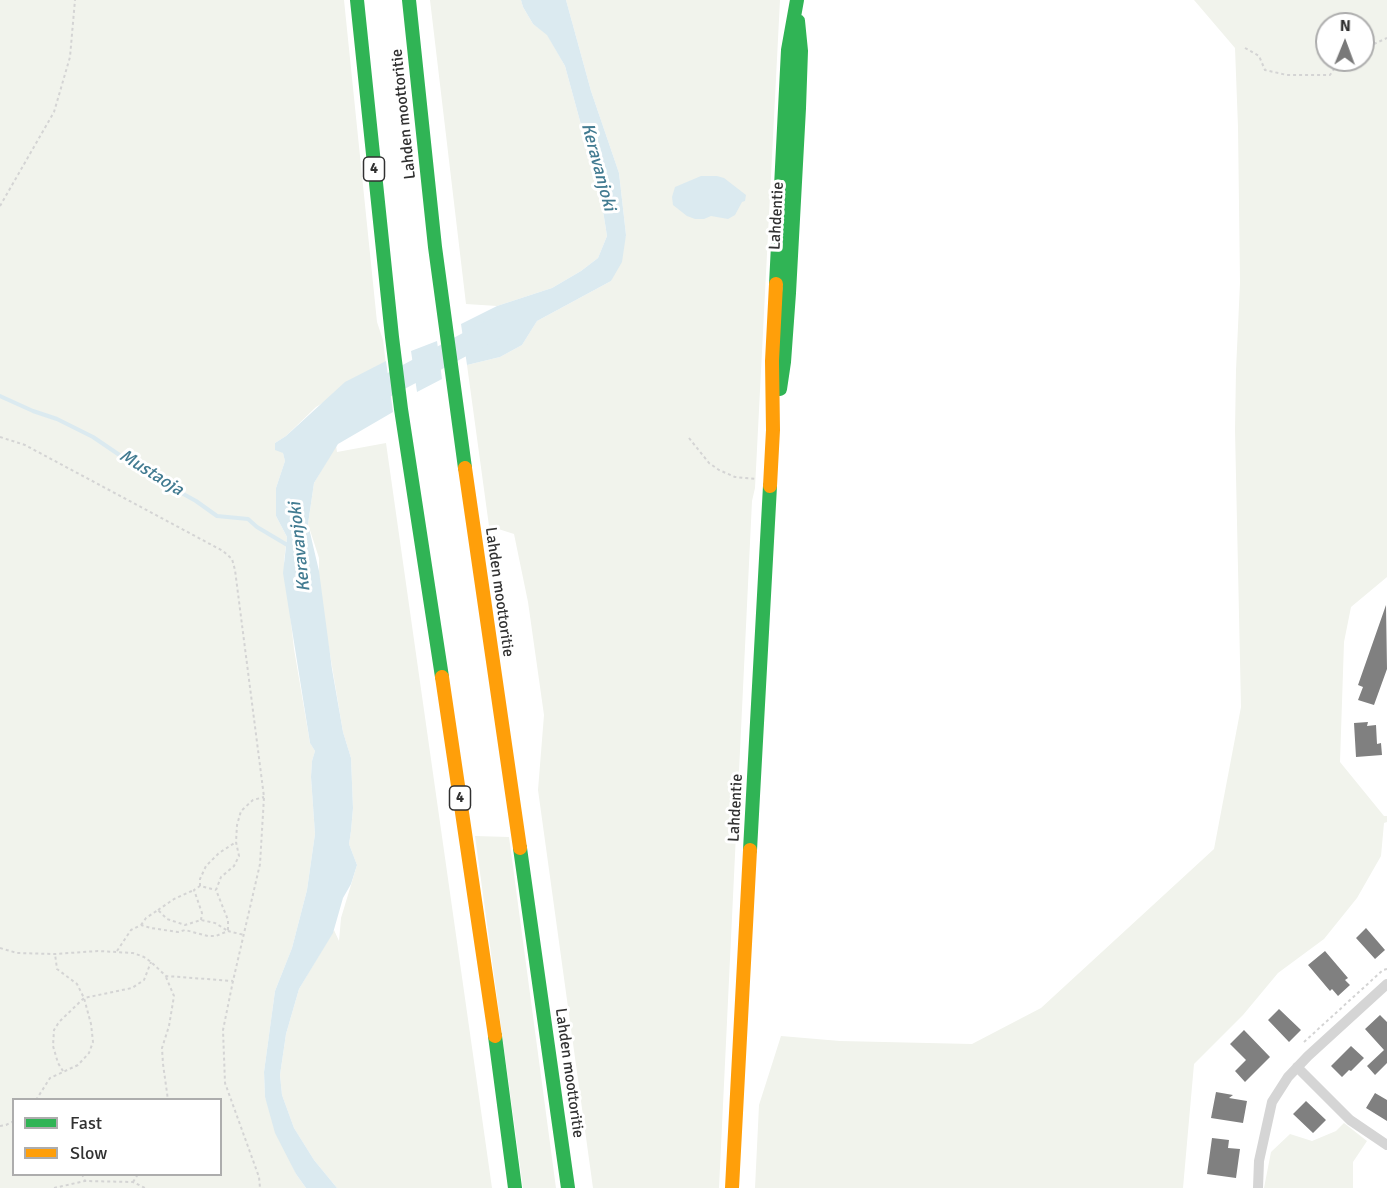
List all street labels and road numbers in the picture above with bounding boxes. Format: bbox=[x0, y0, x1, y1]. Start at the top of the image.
street label: Lahden moottoritie bbox=[388, 48, 420, 180]
road number: 4 bbox=[364, 157, 385, 181]
street label: Lahdentie bbox=[766, 181, 788, 251]
street label: Lahden moottoritie bbox=[480, 526, 518, 658]
street label: Lahdentie bbox=[725, 773, 747, 843]
road number: 4 bbox=[450, 786, 470, 810]
street label: Lahden moottoritie bbox=[550, 1007, 588, 1139]

